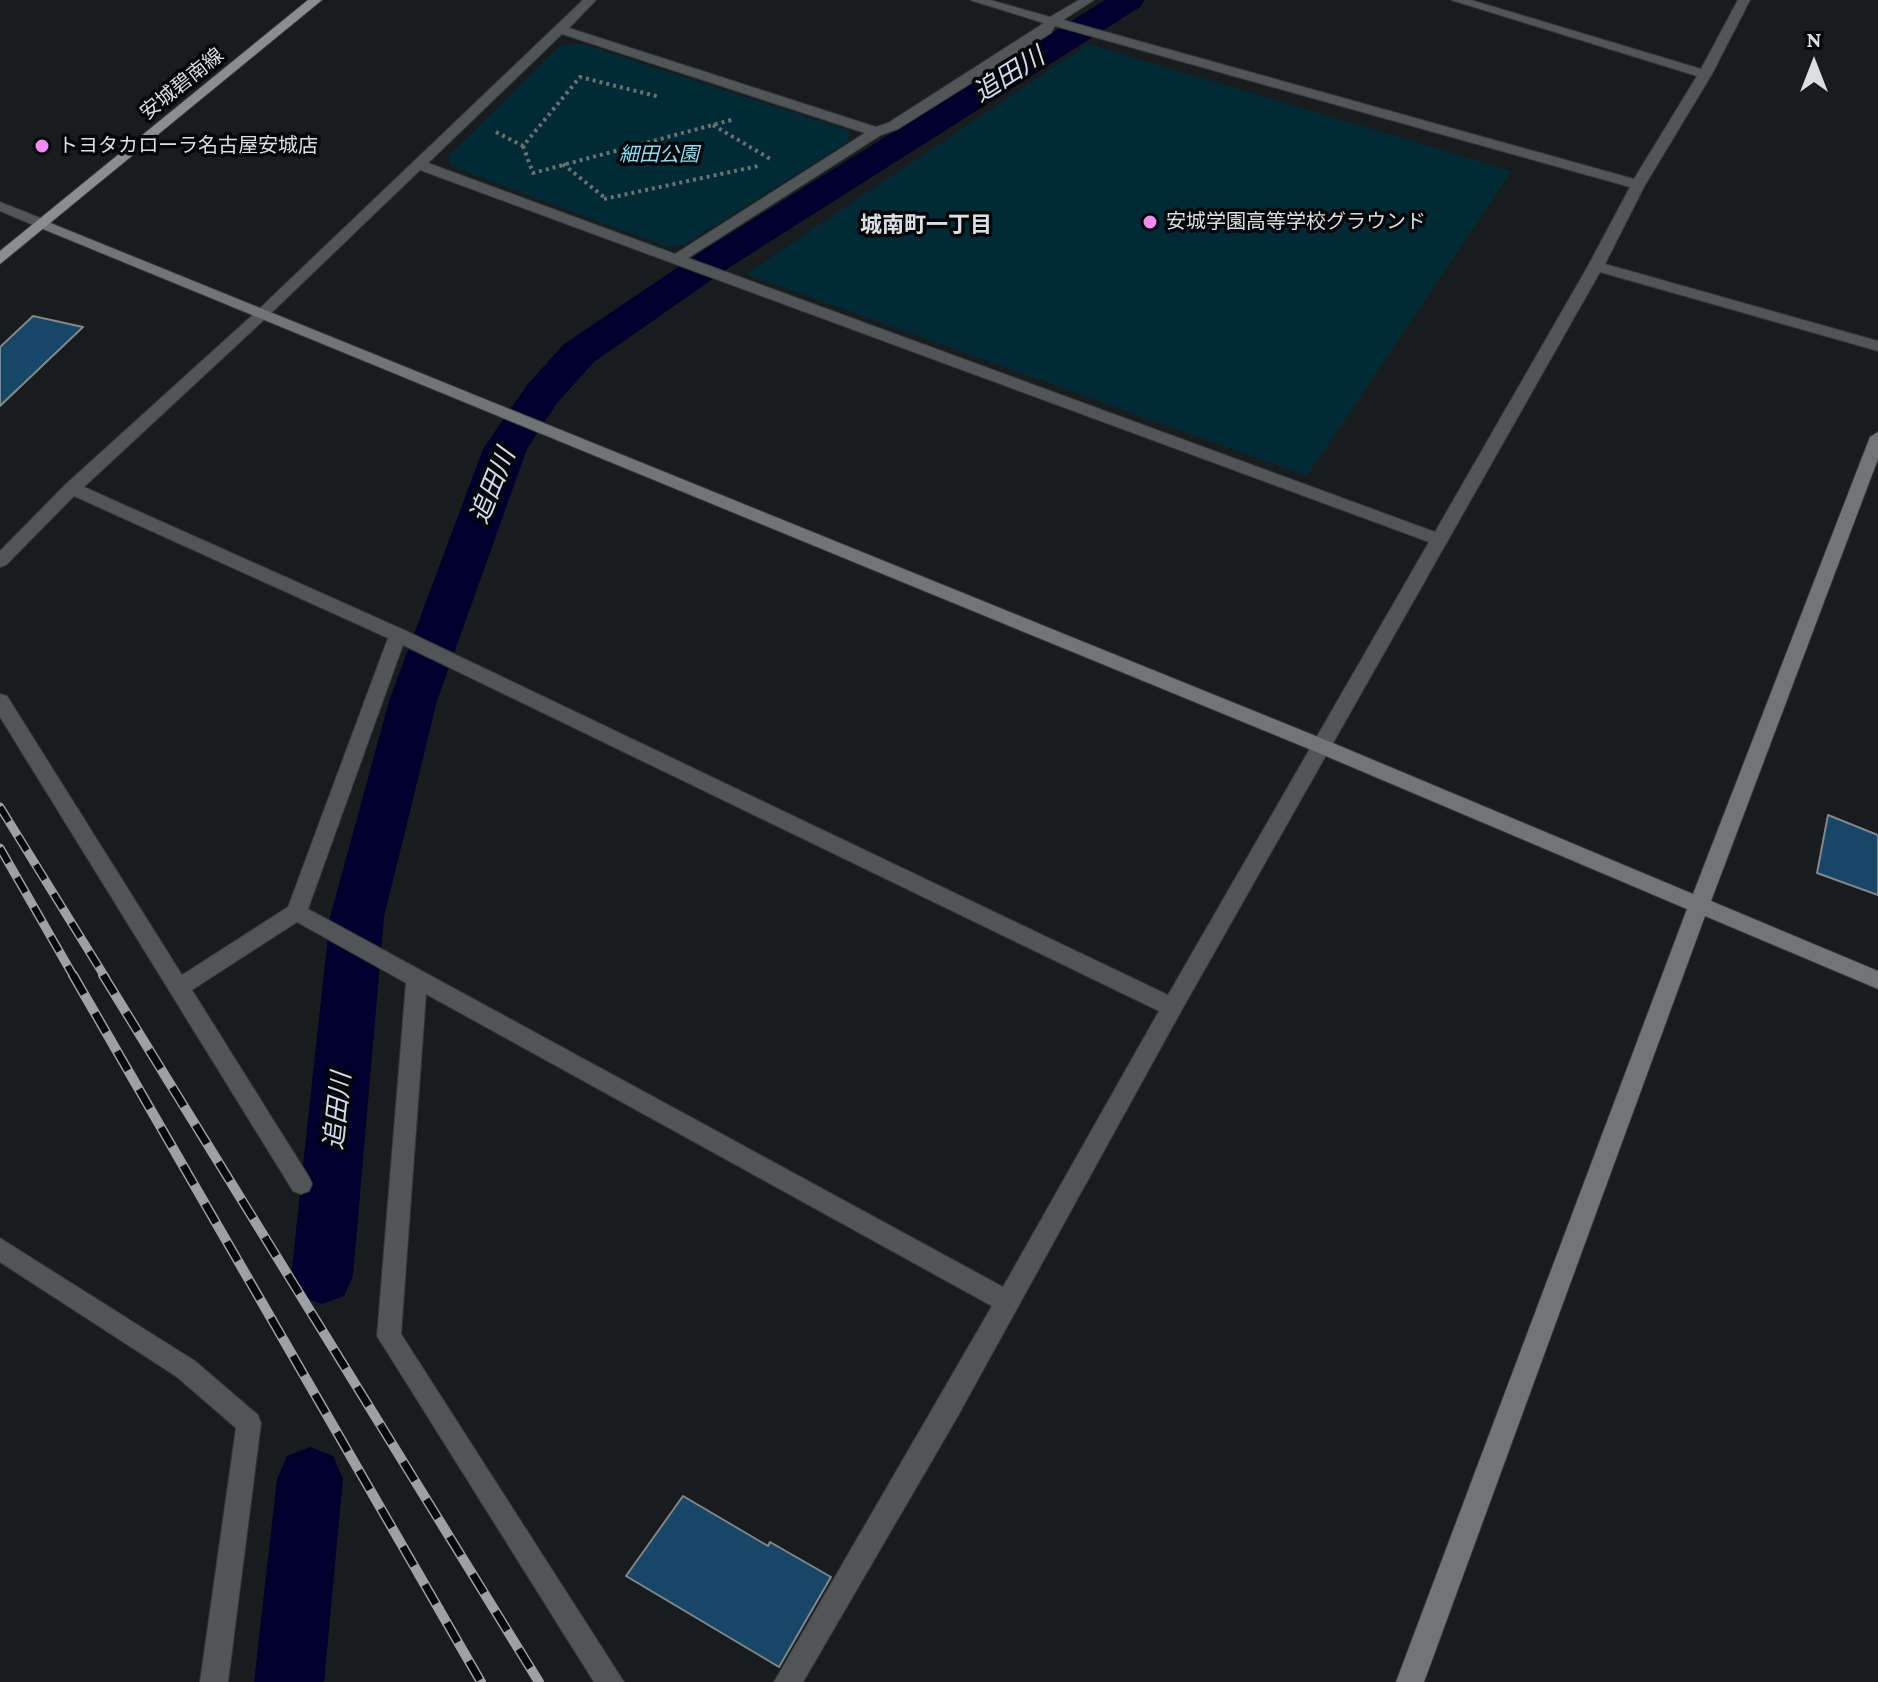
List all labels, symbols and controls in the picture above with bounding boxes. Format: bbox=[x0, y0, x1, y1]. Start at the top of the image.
north arrow bbox=[1774, 24, 1854, 104]
text: N bbox=[1807, 27, 1822, 52]
water label: 追田川 bbox=[968, 41, 1050, 109]
street label: 安城碧南線 bbox=[136, 43, 228, 125]
place label: トヨタカローラ名古屋安城店 bbox=[58, 134, 318, 158]
marker: トヨタカローラ名古屋安城店 bbox=[33, 137, 51, 155]
park label: 細田公園 bbox=[619, 143, 699, 167]
place label: 安城学園高等学校グラウンド bbox=[1166, 210, 1426, 234]
district label: 城南町一丁目 bbox=[860, 212, 992, 238]
marker: 安城学園高等学校グラウンド bbox=[1141, 213, 1159, 231]
water label: 追田川 bbox=[464, 444, 522, 528]
water label: 追田川 bbox=[318, 1071, 358, 1151]

